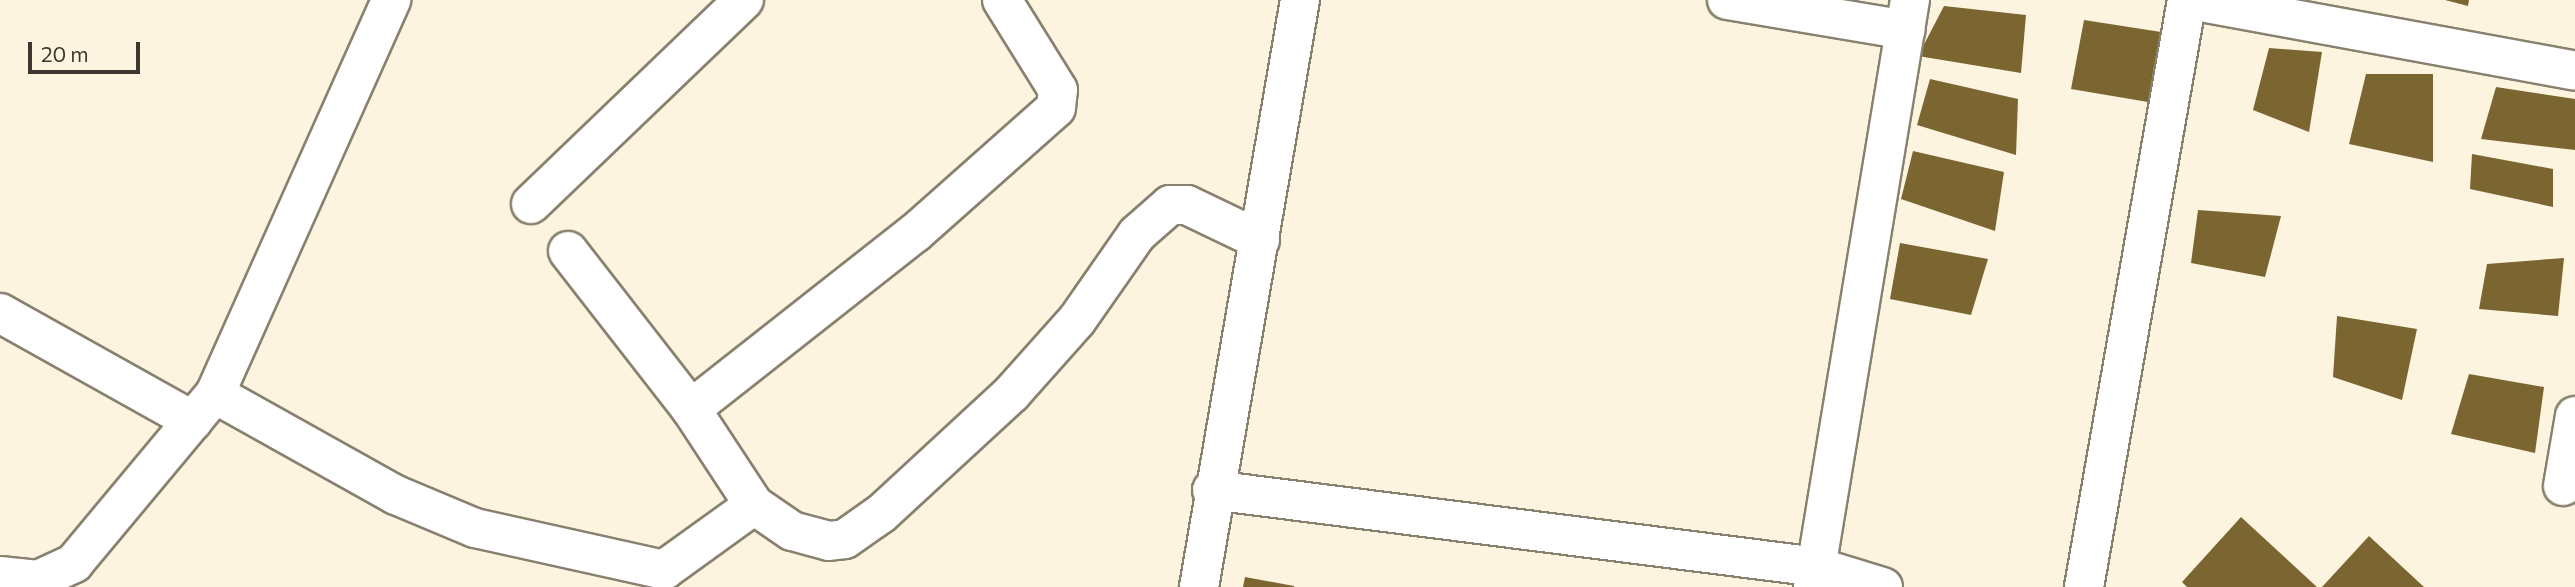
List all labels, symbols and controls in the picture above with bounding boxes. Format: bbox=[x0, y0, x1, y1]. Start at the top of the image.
scale bar bbox=[32, 28, 144, 72]
text: 20 m bbox=[41, 41, 89, 66]

